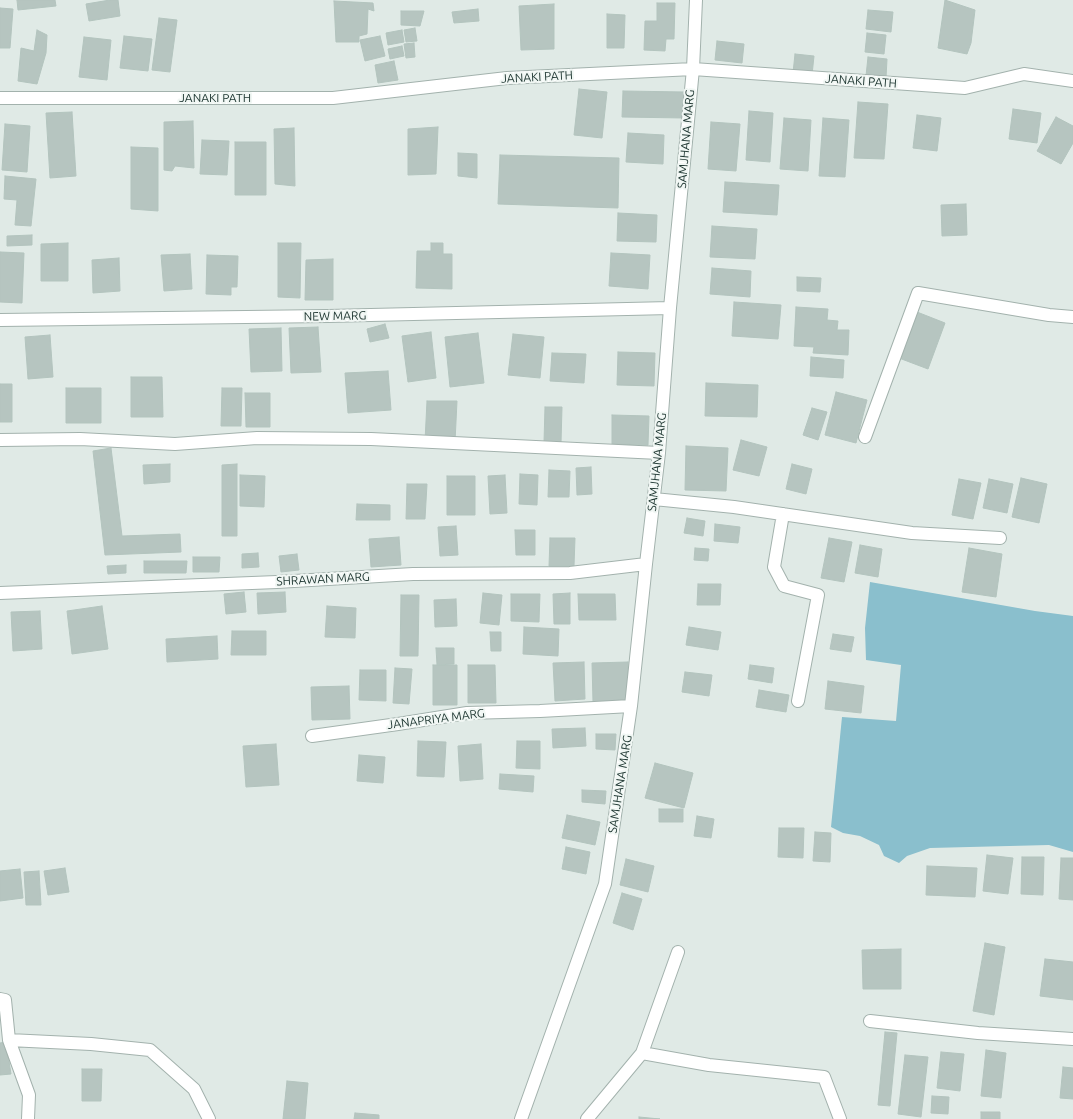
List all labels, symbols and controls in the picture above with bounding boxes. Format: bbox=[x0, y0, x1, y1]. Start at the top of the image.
street label: JANAKI PATH bbox=[501, 68, 573, 86]
street label: JANAKI PATH bbox=[825, 71, 897, 91]
street label: SAMJHANA MARG bbox=[675, 89, 697, 189]
street label: JANAKI PATH bbox=[179, 91, 251, 105]
street label: NEW MARG bbox=[304, 308, 366, 324]
street label: SAMJHANA MARG bbox=[645, 412, 669, 512]
street label: SHRAWAN MARG bbox=[276, 569, 370, 589]
street label: JANAPRIYA MARG bbox=[386, 706, 486, 732]
street label: SAMJHANA MARG bbox=[605, 734, 635, 834]

